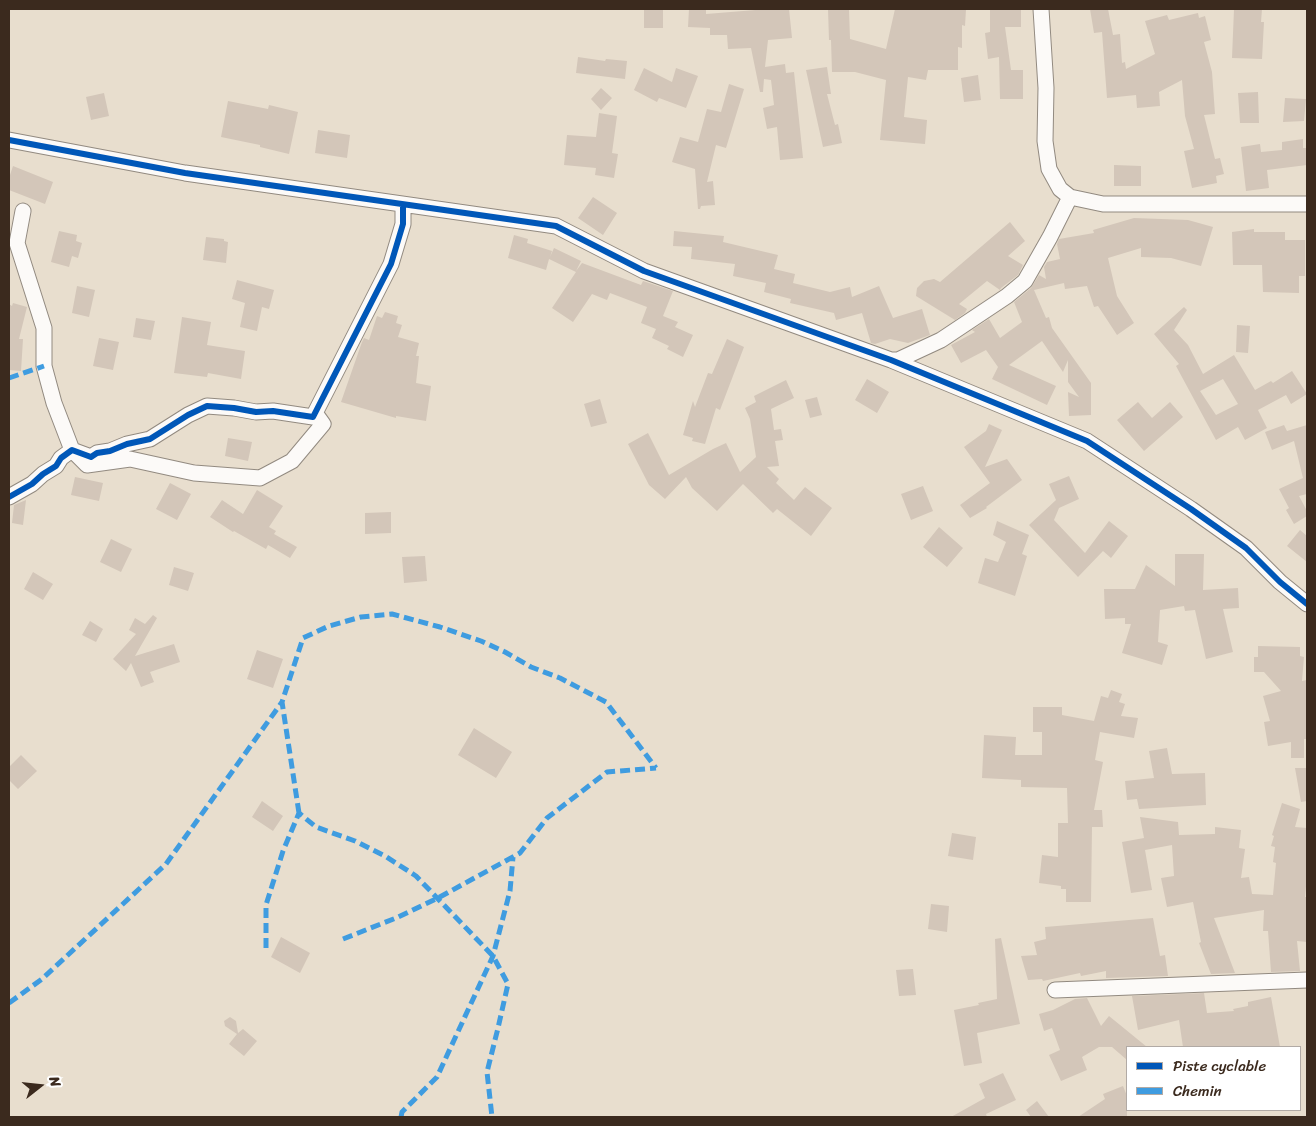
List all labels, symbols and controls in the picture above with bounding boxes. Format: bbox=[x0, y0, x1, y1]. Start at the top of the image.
legend bbox=[1126, 1046, 1301, 1111]
text: Piste cyclable bbox=[1173, 1053, 1266, 1079]
north arrow bbox=[15, 1061, 65, 1111]
text: N bbox=[42, 1074, 68, 1090]
text: Chemin bbox=[1173, 1078, 1222, 1104]

